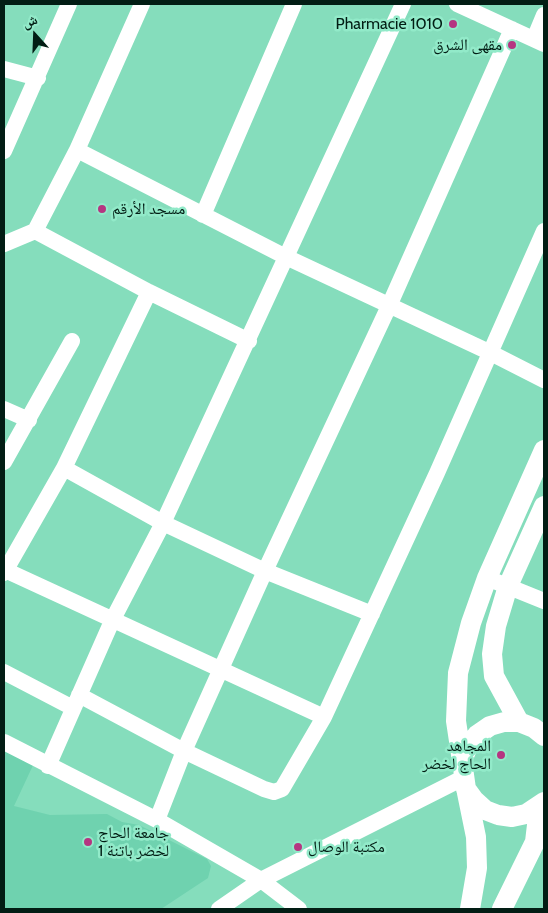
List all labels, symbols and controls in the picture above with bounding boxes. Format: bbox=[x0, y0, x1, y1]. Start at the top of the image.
north arrow bbox=[10, 10, 60, 60]
text: ش bbox=[20, 10, 40, 32]
place label: Pharmacie 1010 bbox=[336, 14, 443, 34]
marker: Pharmacie 1010 bbox=[447, 18, 459, 30]
place label: مقهى الشرق bbox=[433, 35, 502, 55]
marker: مقهى الشرق bbox=[506, 39, 518, 51]
place label: مسجد الأرقم bbox=[112, 199, 185, 219]
marker: مسجد الأرقم bbox=[96, 203, 108, 215]
place label: المجاهد الحاج لخضر bbox=[422, 736, 491, 774]
marker: المجاهد الحاج لخضر bbox=[495, 749, 507, 761]
place label: جامعة الحاج لخضر باتنة 1 bbox=[98, 823, 169, 861]
marker: جامعة الحاج لخضر باتنة 1 bbox=[82, 836, 94, 848]
place label: مكتبة الوصال bbox=[308, 837, 385, 857]
marker: مكتبة الوصال bbox=[292, 841, 304, 853]

